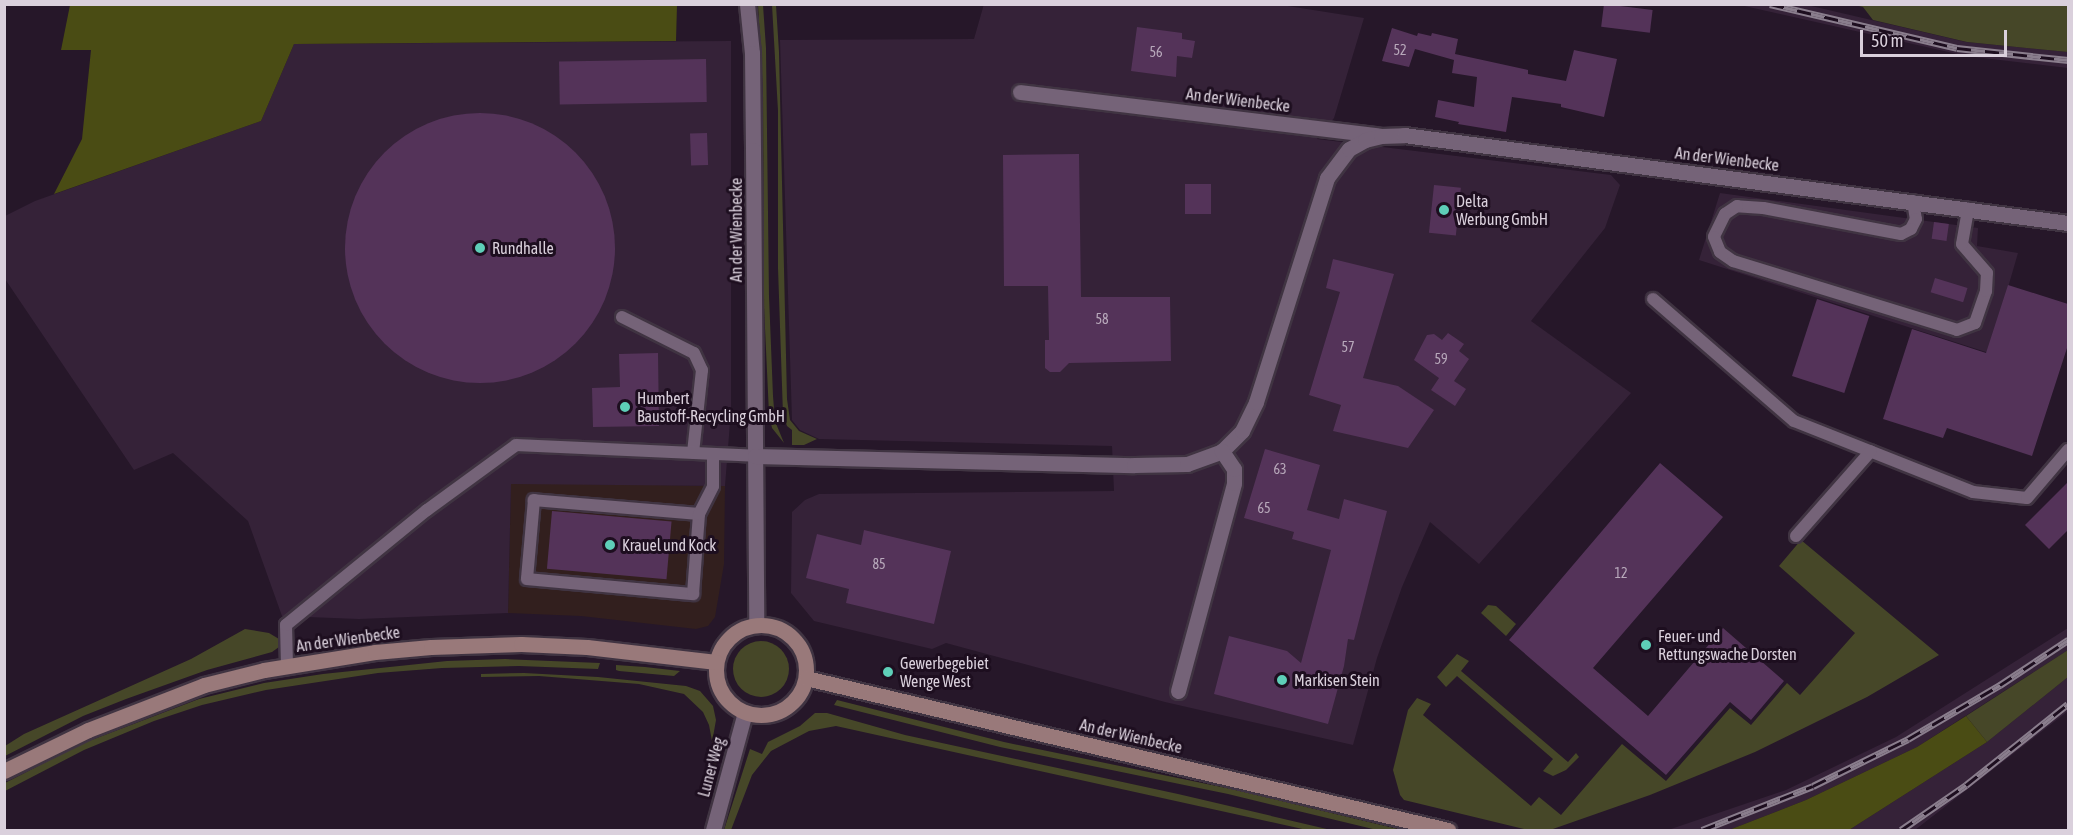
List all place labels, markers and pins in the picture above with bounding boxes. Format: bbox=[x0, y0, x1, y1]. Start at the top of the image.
place label: Delta Werbung GmbH bbox=[1456, 191, 1548, 229]
marker: Delta Werbung GmbH bbox=[1437, 203, 1451, 217]
place label: Rundhalle bbox=[492, 238, 554, 258]
marker: Rundhalle bbox=[473, 241, 487, 255]
place label: Humbert Baustoff-Recycling GmbH bbox=[637, 388, 785, 426]
marker: Humbert Baustoff-Recycling GmbH bbox=[618, 400, 632, 414]
place label: Krauel und Kock bbox=[622, 535, 716, 555]
marker: Krauel und Kock bbox=[603, 538, 617, 552]
place label: Feuer- und Rettungswache Dorsten bbox=[1658, 626, 1797, 664]
marker: Feuer- und Rettungswache Dorsten bbox=[1639, 638, 1653, 652]
place label: Gewerbegebiet Wenge West bbox=[900, 653, 989, 691]
marker: Gewerbegebiet Wenge West bbox=[881, 665, 895, 679]
place label: Markisen Stein bbox=[1294, 670, 1380, 690]
marker: Markisen Stein bbox=[1275, 673, 1289, 687]

